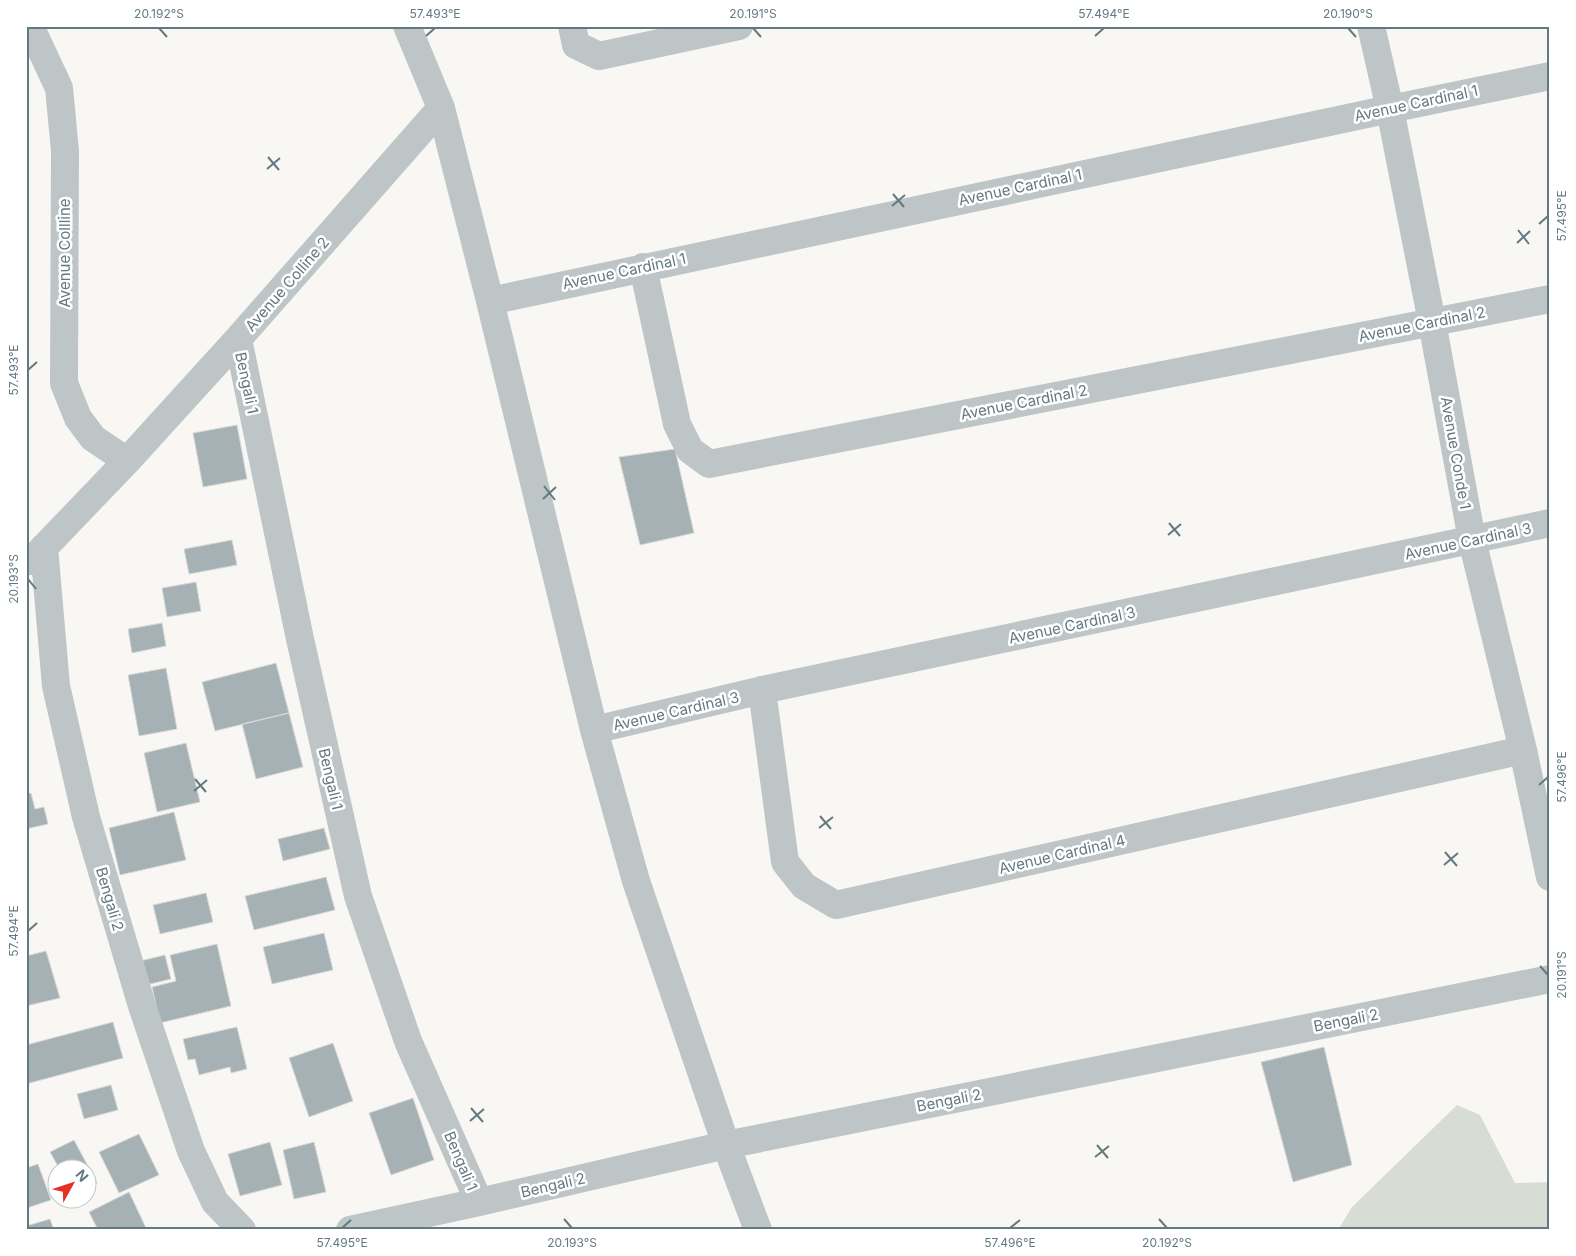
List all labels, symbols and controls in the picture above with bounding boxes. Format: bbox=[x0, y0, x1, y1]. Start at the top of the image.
text: 20.192°S bbox=[134, 6, 184, 21]
text: 57.493°E bbox=[409, 6, 461, 21]
text: 20.191°S bbox=[729, 6, 777, 21]
text: 57.494°E bbox=[1078, 6, 1130, 21]
text: 20.190°S bbox=[1323, 6, 1373, 21]
street label: Avenue Cardinal 1 bbox=[1353, 81, 1479, 125]
street label: Avenue Cardinal 1 bbox=[957, 165, 1083, 209]
text: 57.495°E bbox=[1554, 190, 1569, 242]
street label: Avenue Collline bbox=[55, 199, 74, 308]
street label: Avenue Colline 2 bbox=[241, 233, 333, 335]
street label: Avenue Cardinal 1 bbox=[561, 249, 687, 293]
street label: Avenue Cardinal 2 bbox=[1357, 302, 1487, 346]
text: 57.493°E bbox=[6, 344, 21, 396]
street label: Bengali 1 bbox=[231, 350, 263, 416]
street label: Avenue Cardinal 2 bbox=[959, 380, 1089, 424]
street label: Avenue Conde 1 bbox=[1437, 395, 1475, 511]
street label: Avenue Cardinal 3 bbox=[1403, 518, 1533, 564]
text: 20.193°S bbox=[6, 554, 21, 604]
street label: Avenue Cardinal 3 bbox=[1007, 602, 1137, 648]
street label: Avenue Cardinal 3 bbox=[611, 687, 741, 735]
street label: Bengali 1 bbox=[315, 746, 347, 812]
text: 57.496°E bbox=[1554, 751, 1569, 803]
street label: Avenue Cardinal 4 bbox=[997, 830, 1127, 878]
street label: Bengali 2 bbox=[92, 865, 128, 933]
text: 57.494°E bbox=[6, 905, 21, 957]
text: 20.191°S bbox=[1554, 951, 1569, 999]
street label: Bengali 2 bbox=[1312, 1004, 1380, 1036]
street label: Bengali 2 bbox=[915, 1084, 983, 1116]
street label: Bengali 1 bbox=[440, 1128, 482, 1194]
north arrow bbox=[48, 1158, 98, 1208]
text: N bbox=[72, 1166, 92, 1185]
street label: Bengali 2 bbox=[519, 1168, 587, 1202]
text: 57.495°E bbox=[316, 1235, 368, 1250]
text: 20.193°S bbox=[547, 1235, 597, 1250]
text: 57.496°E bbox=[984, 1235, 1036, 1250]
text: 20.192°S bbox=[1142, 1235, 1192, 1250]

